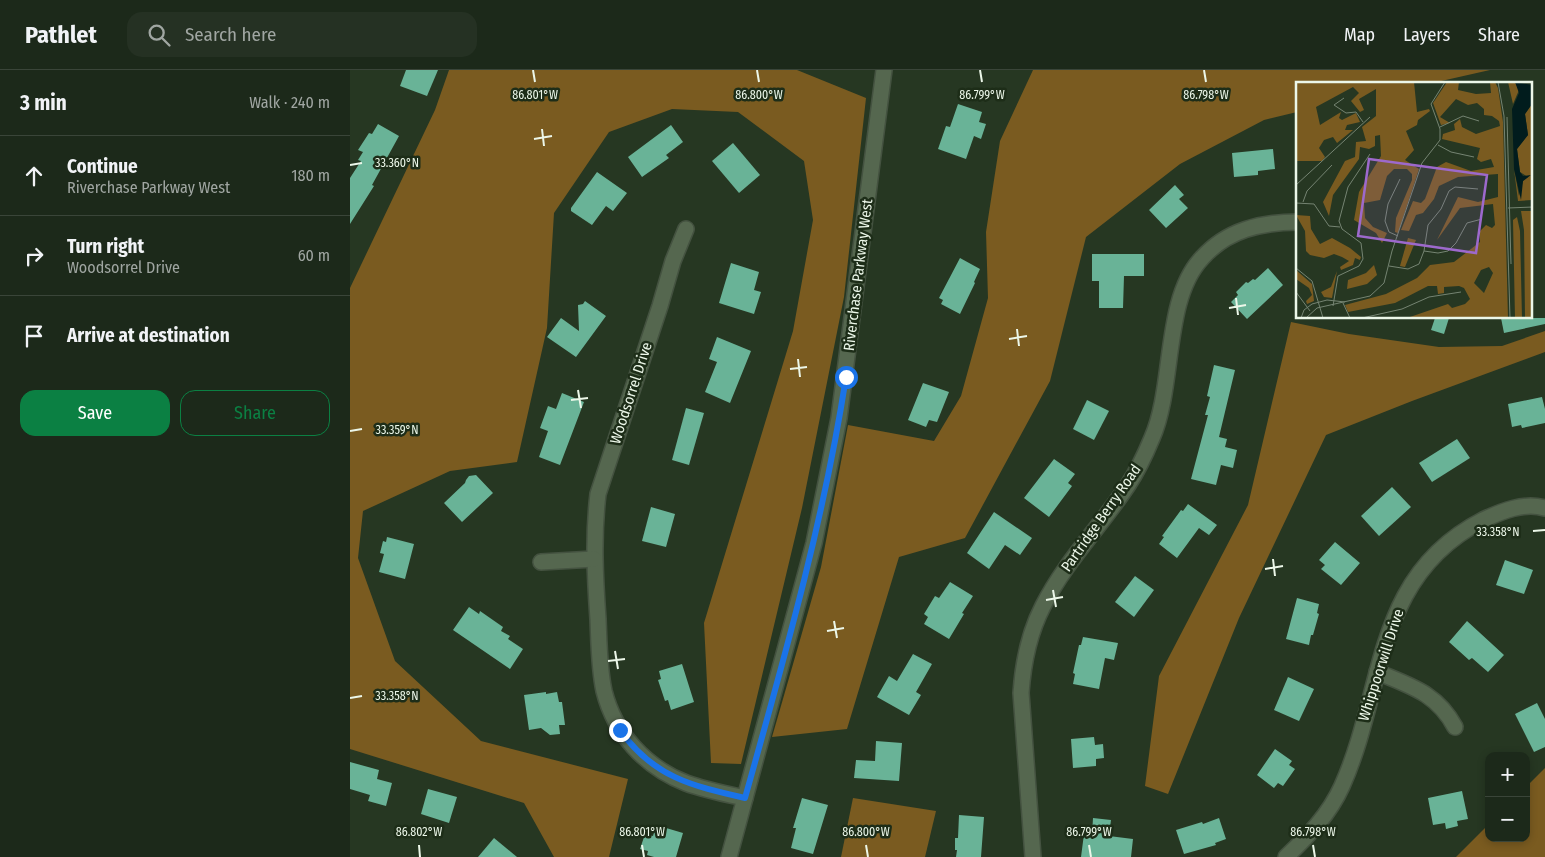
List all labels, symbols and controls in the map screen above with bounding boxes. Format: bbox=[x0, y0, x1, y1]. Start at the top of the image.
search box bbox=[127, 12, 477, 57]
text: Pathlet bbox=[25, 21, 97, 49]
icon: search bbox=[145, 21, 173, 49]
text: Search here bbox=[185, 23, 276, 46]
text: Map bbox=[1344, 24, 1375, 46]
text: Layers bbox=[1403, 24, 1450, 46]
text: Share bbox=[1478, 24, 1520, 46]
inset map bbox=[1296, 82, 1532, 319]
text: 86.801°W bbox=[512, 88, 558, 102]
text: 86.800°W bbox=[735, 88, 783, 102]
text: 86.799°W bbox=[959, 88, 1005, 102]
text: 86.798°W bbox=[1183, 88, 1229, 102]
text: 3 min bbox=[20, 90, 67, 116]
text: Walk · 240 m bbox=[249, 93, 330, 112]
text: Continue bbox=[67, 155, 138, 178]
text: 33.360°N bbox=[375, 156, 419, 170]
icon: ahead bbox=[20, 162, 48, 190]
text: 180 m bbox=[291, 166, 330, 185]
text: Riverchase Parkway West bbox=[67, 178, 230, 197]
street label: Riverchase Parkway West bbox=[840, 198, 876, 352]
text: Turn right bbox=[67, 235, 144, 258]
icon: right bbox=[20, 242, 48, 270]
text: 60 m bbox=[298, 246, 330, 265]
text: Woodsorrel Drive bbox=[67, 258, 180, 277]
icon: arrive bbox=[20, 322, 48, 350]
text: Arrive at destination bbox=[67, 324, 230, 347]
street label: Woodsorrel Drive bbox=[606, 340, 656, 446]
route start bbox=[835, 366, 858, 389]
button: Save bbox=[20, 390, 170, 436]
button: Share bbox=[180, 390, 330, 436]
text: 33.359°N bbox=[376, 423, 418, 437]
street label: Partridge Berry Road bbox=[1057, 461, 1145, 575]
text: 33.358°N bbox=[1476, 525, 1520, 539]
street label: Whippoorwill Drive bbox=[1354, 607, 1408, 723]
text: 33.358°N bbox=[375, 689, 419, 703]
route end bbox=[609, 719, 632, 742]
map controls bbox=[1485, 752, 1530, 842]
button: + bbox=[1485, 752, 1530, 797]
button: − bbox=[1485, 797, 1530, 842]
text: 86.802°W bbox=[396, 825, 442, 839]
text: 86.801°W bbox=[619, 825, 665, 839]
text: 86.800°W bbox=[842, 825, 890, 839]
text: 86.799°W bbox=[1066, 825, 1112, 839]
text: 86.798°W bbox=[1290, 825, 1336, 839]

